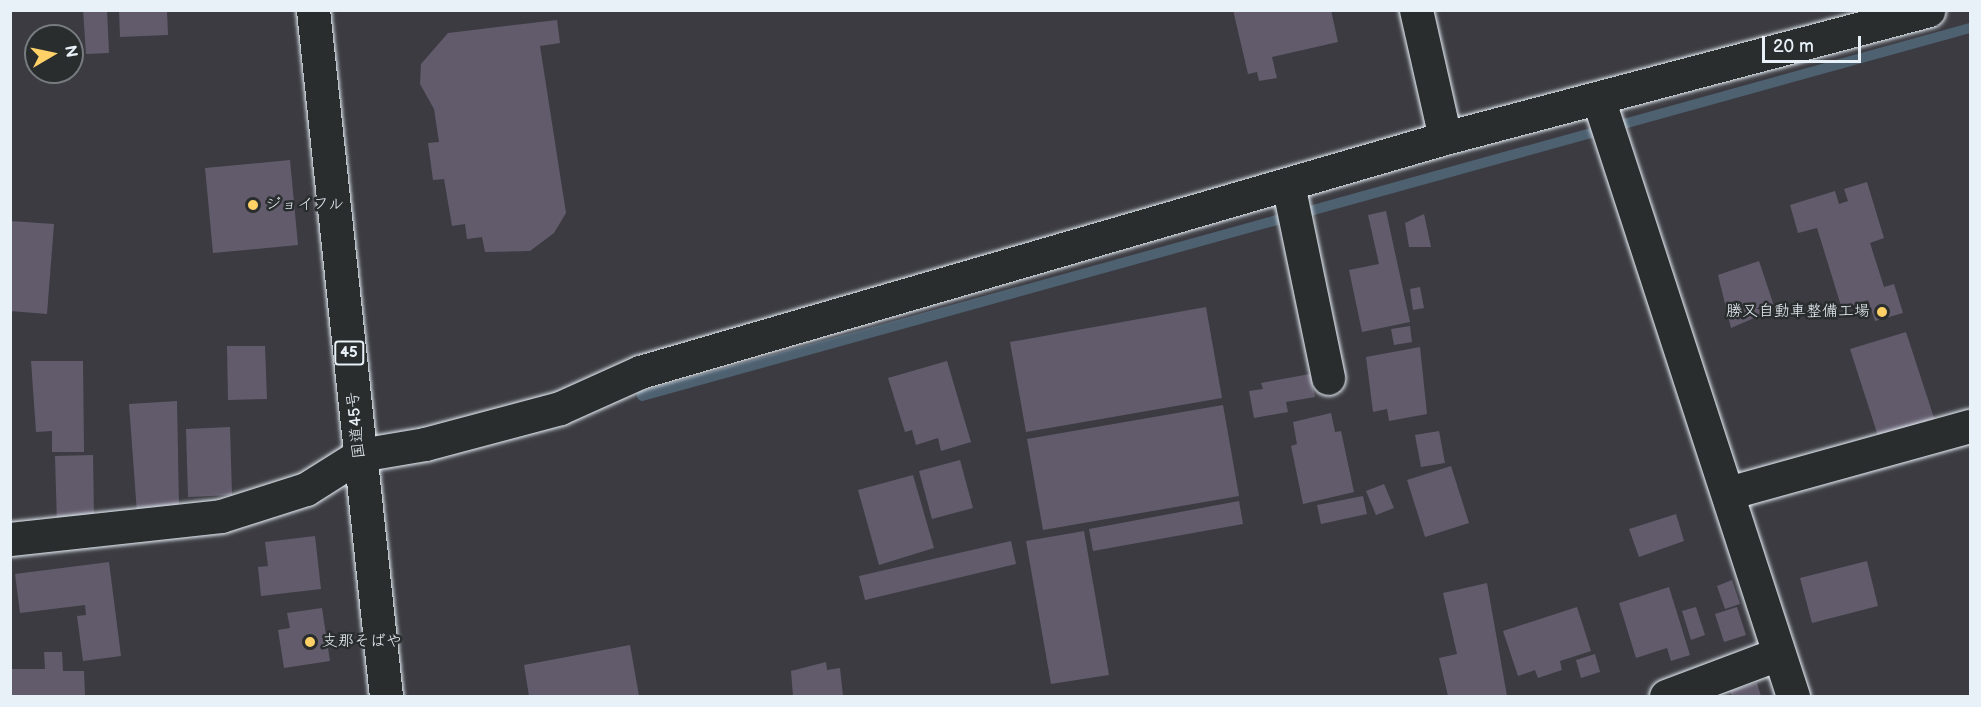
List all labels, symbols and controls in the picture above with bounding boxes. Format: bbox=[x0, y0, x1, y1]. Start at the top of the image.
north arrow bbox=[24, 24, 84, 84]
scale bar bbox=[1765, 24, 1864, 62]
text: 20 m bbox=[1773, 36, 1814, 57]
text: N bbox=[60, 44, 81, 59]
place label: ジョイフル bbox=[265, 195, 345, 215]
marker: ジョイフル bbox=[246, 198, 260, 212]
place label: 勝又自動車整備工場 bbox=[1726, 302, 1870, 322]
marker: 勝又自動車整備工場 bbox=[1875, 305, 1889, 319]
road number: 45 bbox=[334, 341, 364, 365]
street label: 国道45号 bbox=[344, 391, 370, 459]
place label: 支那そばや bbox=[322, 632, 402, 652]
marker: 支那そばや bbox=[303, 635, 317, 649]

